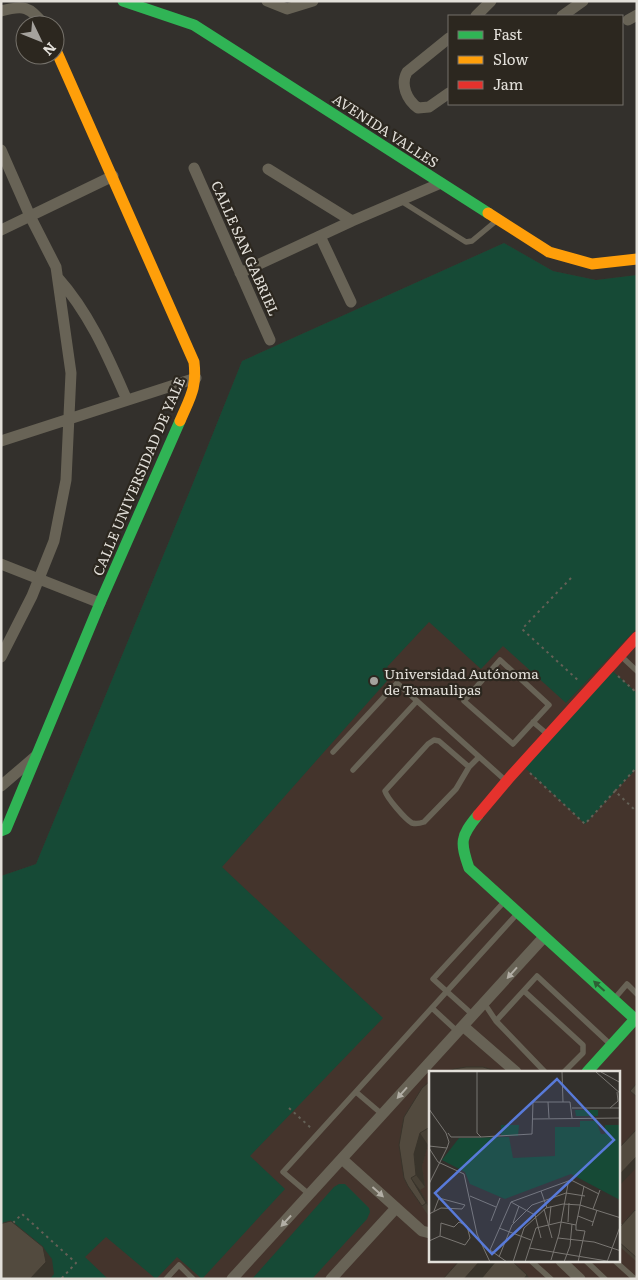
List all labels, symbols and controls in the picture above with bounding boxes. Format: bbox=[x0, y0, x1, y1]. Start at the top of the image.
north arrow bbox=[15, 15, 65, 65]
legend bbox=[448, 15, 623, 105]
text: Fast bbox=[493, 22, 522, 45]
text: N bbox=[39, 38, 62, 61]
text: Slow bbox=[493, 47, 528, 70]
text: Jam bbox=[493, 72, 524, 95]
street label: AVENIDA VALLES bbox=[329, 88, 443, 172]
street label: CALLE SAN GABRIEL bbox=[207, 177, 285, 319]
street label: CALLE UNIVERSIDAD DE YALE bbox=[87, 373, 189, 579]
place label: Universidad Autónoma de Tamaulipas bbox=[384, 663, 539, 699]
marker: Universidad Autónoma de Tamaulipas bbox=[368, 675, 380, 687]
one-way arrow bbox=[506, 966, 518, 978]
one-way arrow bbox=[594, 980, 606, 992]
inset map bbox=[429, 1071, 620, 1262]
one-way arrow bbox=[397, 1086, 408, 1099]
one-way arrow bbox=[372, 1186, 384, 1198]
one-way arrow bbox=[280, 1215, 291, 1227]

